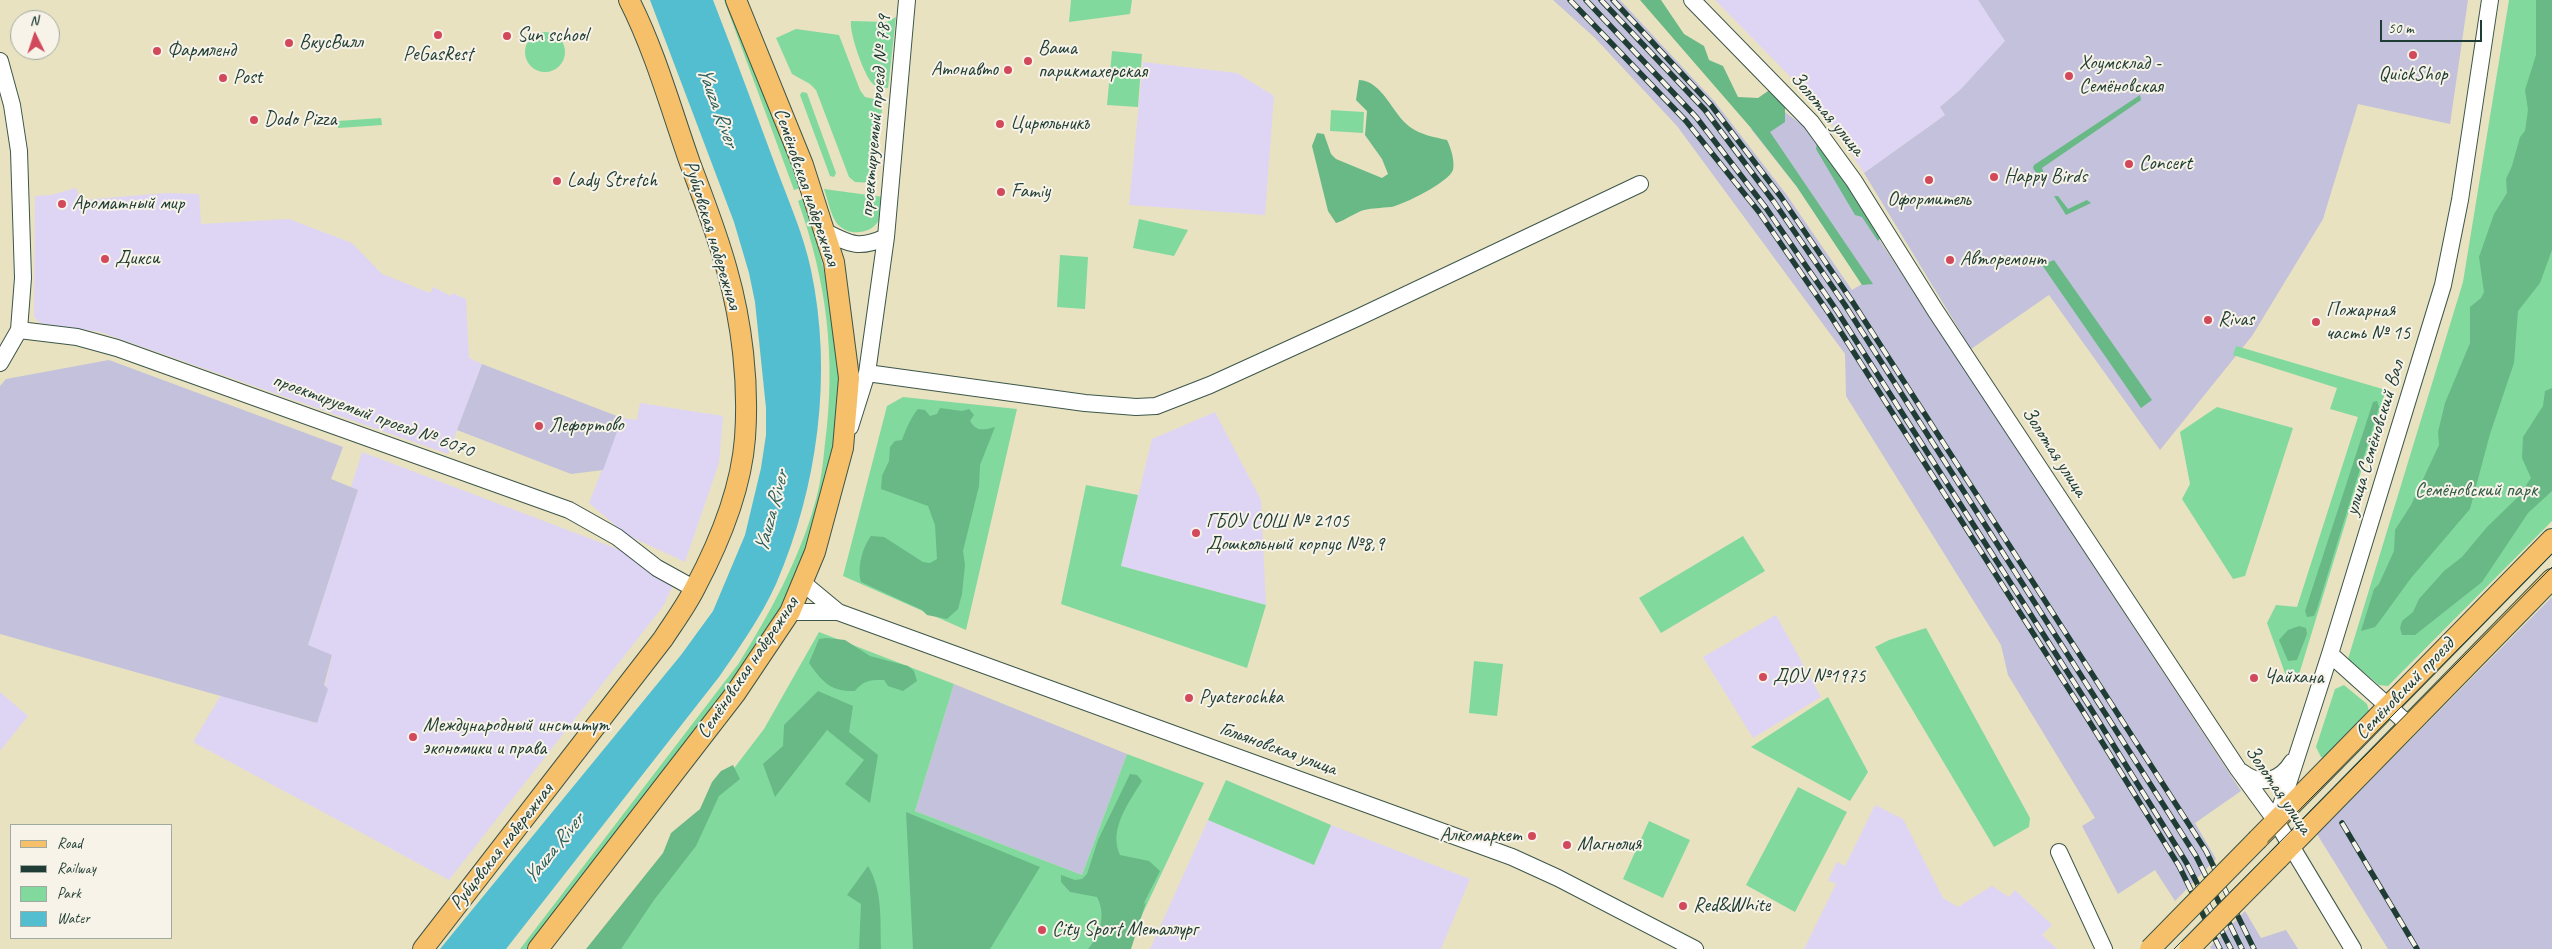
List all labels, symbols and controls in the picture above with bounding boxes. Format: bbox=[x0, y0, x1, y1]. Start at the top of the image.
north arrow bbox=[10, 10, 60, 60]
scale bar bbox=[2382, 10, 2484, 42]
text: N bbox=[29, 12, 39, 29]
street label: проектируемый проезд № 789 bbox=[855, 14, 897, 218]
text: 50 m bbox=[2388, 19, 2414, 38]
place label: Sun school bbox=[517, 24, 588, 48]
marker: PeGasRest bbox=[432, 29, 444, 41]
marker: Sun school bbox=[501, 30, 513, 42]
place label: ВкусВилл bbox=[299, 31, 363, 55]
marker: ВкусВилл bbox=[283, 37, 295, 49]
place label: Ваша парикмахерская bbox=[1038, 37, 1147, 84]
place label: Фармленд bbox=[167, 39, 236, 63]
place label: PeGasRest bbox=[403, 43, 473, 67]
marker: Фармленд bbox=[151, 45, 163, 57]
marker: QuickShop bbox=[2407, 49, 2419, 61]
place label: Хоумсклад - Семёновская bbox=[2079, 52, 2163, 99]
marker: Ваша парикмахерская bbox=[1022, 55, 1034, 67]
place label: Атонавто bbox=[931, 58, 998, 82]
place label: QuickShop bbox=[2379, 63, 2447, 87]
water label: Yauza River bbox=[691, 64, 743, 150]
marker: Атонавто bbox=[1002, 64, 1014, 76]
place label: Post bbox=[233, 66, 262, 90]
street label: Золотая улица bbox=[1785, 67, 1869, 161]
marker: Хоумсклад - Семёновская bbox=[2063, 70, 2075, 82]
marker: Post bbox=[217, 72, 229, 84]
street label: Семёновская набережная bbox=[768, 105, 844, 269]
place label: Dodo Pizza bbox=[264, 108, 336, 132]
place label: Цирюльникъ bbox=[1010, 112, 1089, 136]
marker: Dodo Pizza bbox=[248, 114, 260, 126]
marker: Цирюльникъ bbox=[994, 118, 1006, 130]
place label: Concert bbox=[2139, 152, 2192, 176]
street label: Рубцовская набережная bbox=[678, 158, 746, 312]
marker: Concert bbox=[2123, 158, 2135, 170]
place label: Happy Birds bbox=[2004, 165, 2087, 189]
place label: Lady Stretch bbox=[567, 169, 657, 193]
marker: Happy Birds bbox=[1988, 171, 2000, 183]
marker: Оформитель bbox=[1923, 174, 1935, 186]
marker: Lady Stretch bbox=[551, 175, 563, 187]
place label: Famiy bbox=[1011, 180, 1050, 204]
marker: Famiy bbox=[995, 186, 1007, 198]
place label: Оформитель bbox=[1887, 188, 1971, 212]
place label: Ароматный мир bbox=[72, 192, 184, 216]
marker: Ароматный мир bbox=[56, 198, 68, 210]
place label: Дикси bbox=[115, 247, 160, 271]
place label: Авторемонт bbox=[1960, 248, 2046, 272]
marker: Дикси bbox=[99, 253, 111, 265]
marker: Авторемонт bbox=[1944, 254, 1956, 266]
place label: Пожарная часть № 15 bbox=[2326, 299, 2410, 346]
place label: Rivas bbox=[2218, 308, 2254, 332]
marker: Rivas bbox=[2202, 314, 2214, 326]
marker: Пожарная часть № 15 bbox=[2310, 316, 2322, 328]
street label: улица Семёновский Вал bbox=[2340, 358, 2410, 518]
street label: проектируемый проезд № 6070 bbox=[269, 368, 477, 464]
street label: Золотая улица bbox=[2016, 402, 2092, 502]
place label: Лефортово bbox=[549, 414, 623, 438]
marker: Лефортово bbox=[533, 420, 545, 432]
water label: Yauza River bbox=[749, 469, 795, 555]
park label: Семёновский парк bbox=[2415, 479, 2537, 503]
place label: ГБОУ СОШ № 2105 Дошкольный корпус №8,9 bbox=[1206, 510, 1384, 557]
marker: ГБОУ СОШ № 2105 Дошкольный корпус №8,9 bbox=[1190, 527, 1202, 539]
street label: Семёновская набережная bbox=[692, 593, 804, 743]
street label: Семёновский проезд bbox=[2350, 633, 2460, 745]
place label: ДОУ №1975 bbox=[1773, 665, 1865, 689]
place label: Чайхана bbox=[2264, 666, 2323, 690]
marker: ДОУ №1975 bbox=[1757, 671, 1769, 683]
marker: Чайхана bbox=[2248, 672, 2260, 684]
place label: Pyaterochka bbox=[1199, 686, 1283, 710]
marker: Pyaterochka bbox=[1183, 692, 1195, 704]
place label: Международный институт экономики и права bbox=[423, 714, 609, 761]
street label: Гольяновская улица bbox=[1216, 717, 1340, 781]
marker: Международный институт экономики и права bbox=[407, 731, 419, 743]
street label: Золотая улица bbox=[2239, 741, 2317, 839]
street label: Рубцовская набережная bbox=[445, 779, 559, 915]
water label: Yauza River bbox=[518, 809, 590, 889]
legend bbox=[10, 824, 172, 939]
place label: Алкомаркет bbox=[1440, 824, 1522, 848]
marker: Алкомаркет bbox=[1526, 830, 1538, 842]
place label: Магнолия bbox=[1577, 833, 1641, 857]
text: Road bbox=[57, 834, 82, 853]
marker: Магнолия bbox=[1561, 839, 1573, 851]
text: Railway bbox=[57, 859, 96, 878]
text: Park bbox=[57, 884, 81, 903]
place label: Red&White bbox=[1693, 894, 1770, 918]
marker: Red&White bbox=[1677, 900, 1689, 912]
text: Water bbox=[57, 909, 90, 928]
place label: City Sport Металлург bbox=[1052, 918, 1197, 942]
marker: City Sport Металлург bbox=[1036, 924, 1048, 936]

